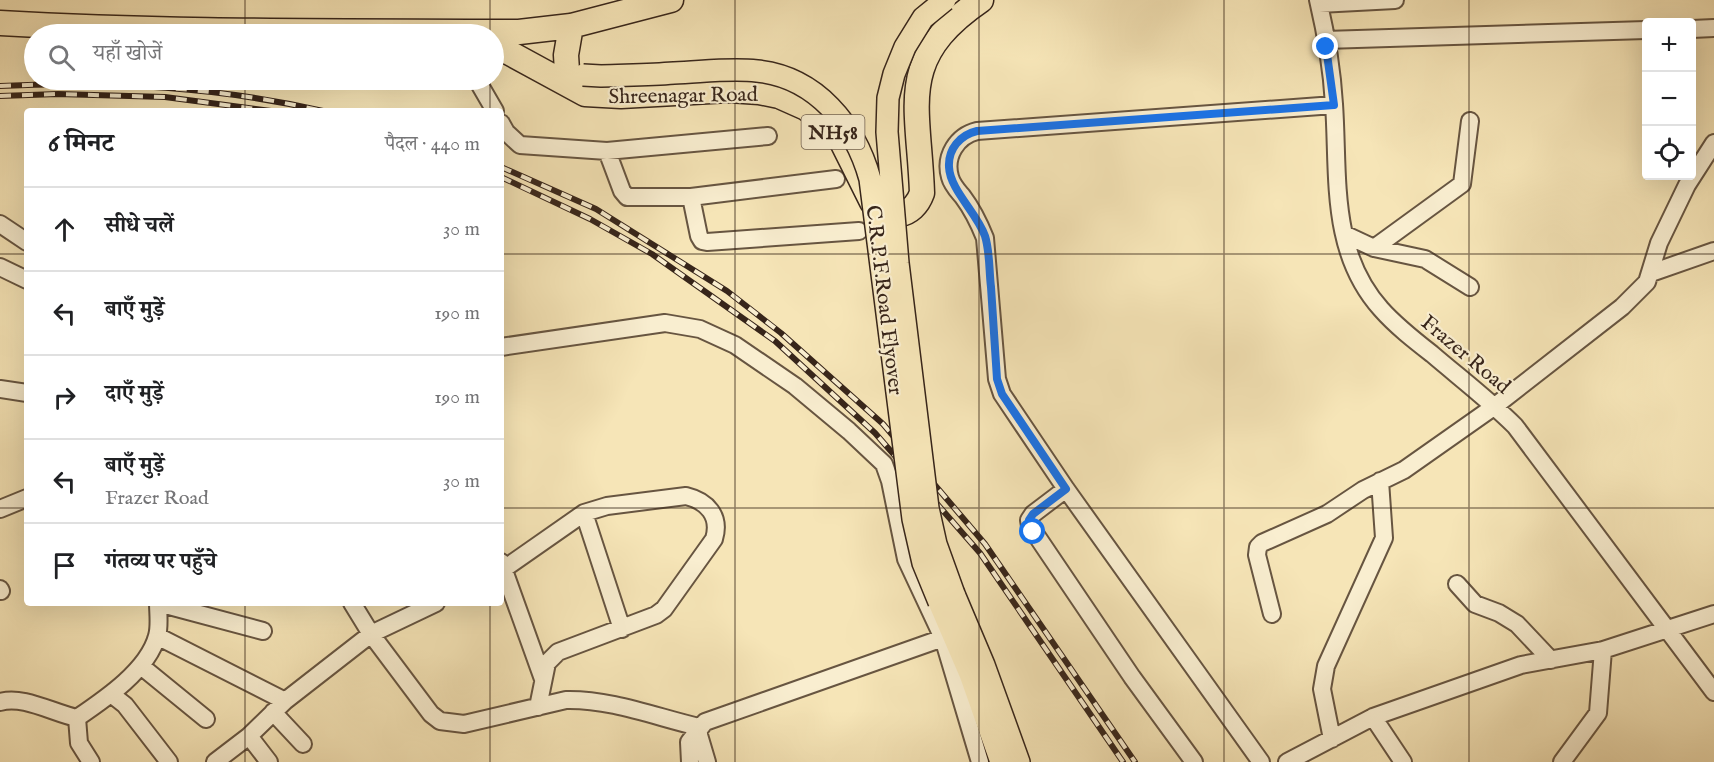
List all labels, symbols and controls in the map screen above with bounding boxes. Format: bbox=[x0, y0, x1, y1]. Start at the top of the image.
map controls bbox=[1642, 18, 1696, 180]
button: + bbox=[1642, 18, 1696, 72]
search box bbox=[24, 24, 504, 90]
route end bbox=[1312, 33, 1338, 59]
text: यहाँ खोजें bbox=[93, 40, 162, 68]
icon: search bbox=[45, 41, 78, 74]
button: − bbox=[1642, 72, 1696, 126]
street label: Shreenagar Road bbox=[608, 82, 759, 111]
road number: NH58 bbox=[802, 115, 864, 149]
button: locate bbox=[1642, 126, 1696, 180]
text: 6 मिनट bbox=[48, 127, 114, 160]
text: पैदल · 440 m bbox=[385, 132, 480, 157]
street label: C.R.P.F.Road Flyover bbox=[858, 204, 909, 397]
text: सीधे चलें bbox=[105, 212, 174, 240]
icon: ahead bbox=[48, 213, 81, 246]
text: 30 m bbox=[443, 217, 480, 242]
text: बाएँ मुड़ें bbox=[105, 296, 164, 324]
icon: left bbox=[48, 297, 81, 330]
text: 190 m bbox=[434, 301, 480, 326]
street label: Frazer Road bbox=[1415, 310, 1516, 401]
text: दाएँ मुड़ें bbox=[105, 380, 164, 408]
icon: right bbox=[48, 381, 81, 414]
text: 190 m bbox=[434, 385, 480, 410]
text: बाएँ मुड़ें bbox=[105, 452, 164, 480]
icon: left bbox=[48, 465, 81, 498]
text: 30 m bbox=[443, 469, 480, 494]
text: Frazer Road bbox=[105, 486, 209, 511]
route start bbox=[1019, 518, 1045, 544]
text: गंतव्य पर पहुँचे bbox=[105, 548, 216, 576]
icon: arrive bbox=[48, 549, 81, 582]

